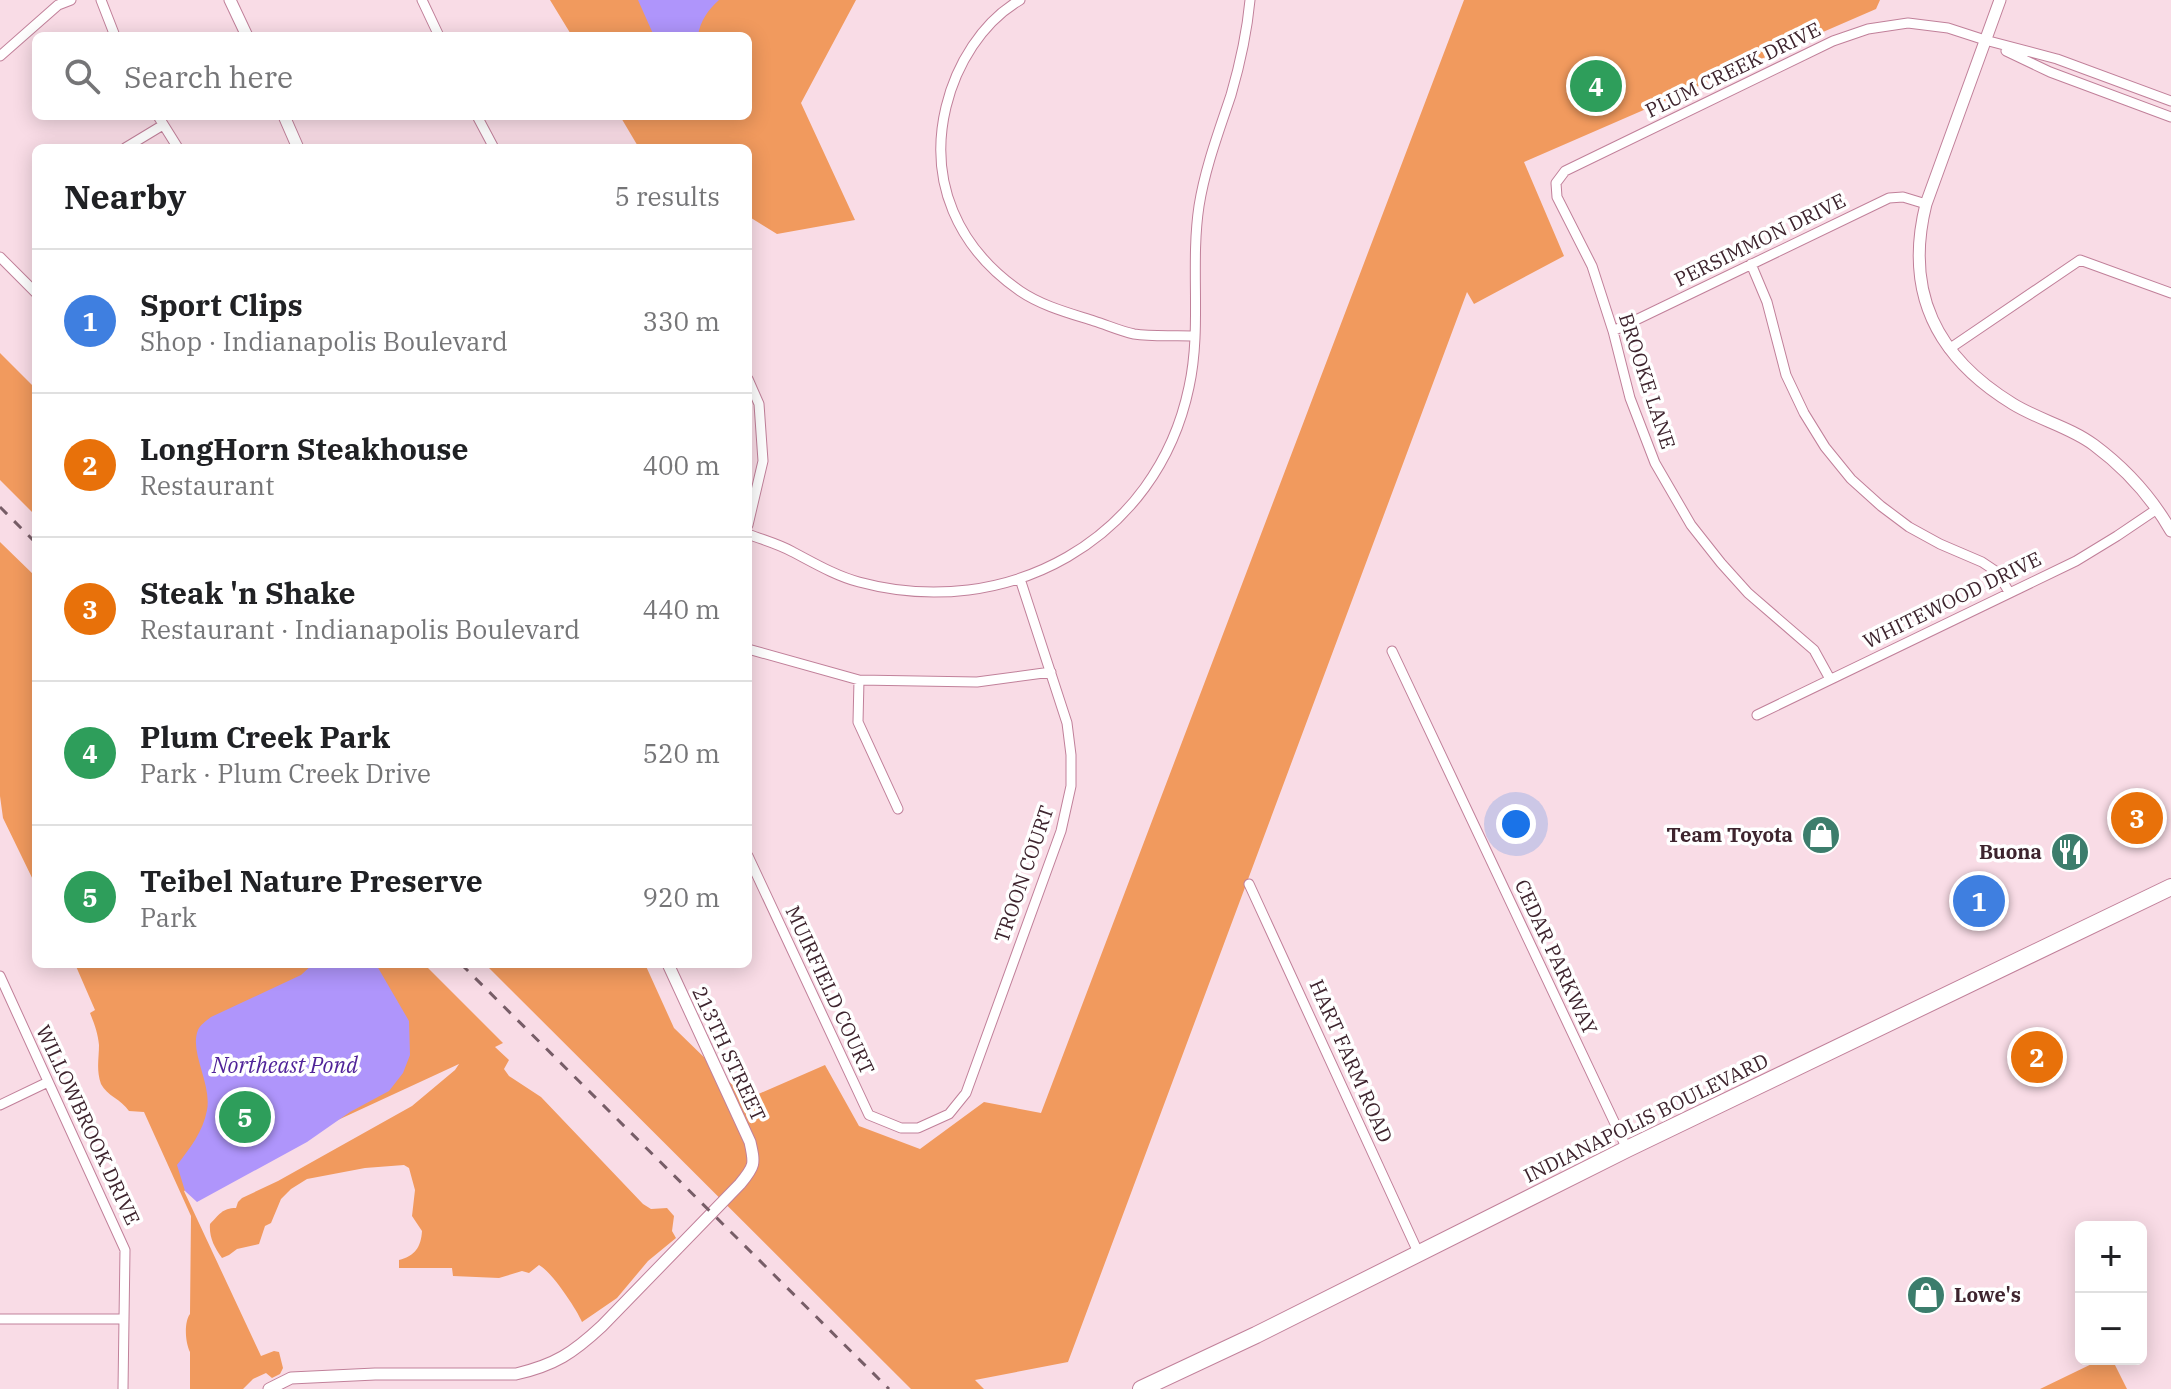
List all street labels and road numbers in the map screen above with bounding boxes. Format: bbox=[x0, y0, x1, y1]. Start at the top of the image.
street label: PLUM CREEK DRIVE bbox=[1641, 15, 1825, 124]
street label: PERSIMMON DRIVE bbox=[1670, 186, 1850, 293]
street label: BROOKE LANE bbox=[1613, 309, 1682, 452]
street label: WHITEWOOD DRIVE bbox=[1858, 545, 2045, 654]
street label: TROON COURT bbox=[987, 802, 1060, 946]
street label: CEDAR PARKWAY bbox=[1509, 875, 1604, 1039]
street label: MUIRFIELD COURT bbox=[780, 901, 881, 1078]
street label: HART FARM ROAD bbox=[1303, 975, 1400, 1147]
street label: 213TH STREET bbox=[686, 982, 773, 1126]
street label: WILLOWBROOK DRIVE bbox=[30, 1020, 147, 1229]
street label: INDIANAPOLIS BOULEVARD bbox=[1519, 1046, 1773, 1189]

